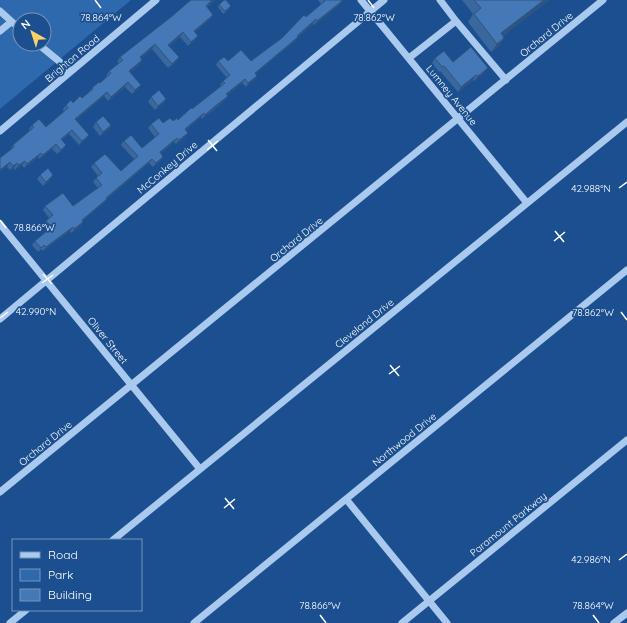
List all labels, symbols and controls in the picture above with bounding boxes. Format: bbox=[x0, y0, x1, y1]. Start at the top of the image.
street label: Orchard Drive bbox=[517, 9, 576, 60]
text: 78.864°W bbox=[80, 11, 122, 24]
text: 78.862°W bbox=[353, 11, 395, 24]
north arrow bbox=[12, 12, 52, 52]
text: N bbox=[18, 16, 33, 32]
street label: Brighton Road bbox=[42, 32, 102, 85]
street label: Lumney Avenue bbox=[423, 62, 480, 128]
street label: McConkey Drive bbox=[134, 138, 200, 196]
text: 42.988°N bbox=[571, 182, 611, 195]
street label: Orchard Drive bbox=[267, 214, 326, 265]
text: 78.866°W bbox=[13, 221, 55, 234]
street label: Cleveland Drive bbox=[332, 295, 397, 351]
text: 42.990°N bbox=[16, 305, 56, 318]
text: 78.862°W bbox=[572, 306, 614, 319]
street label: Oliver Street bbox=[85, 314, 131, 367]
street label: Northwood Drive bbox=[370, 409, 439, 469]
street label: Orchard Drive bbox=[16, 418, 75, 469]
street label: Paramount Parkway bbox=[467, 489, 549, 559]
legend bbox=[12, 539, 142, 611]
text: Road bbox=[48, 547, 78, 562]
text: 42.986°N bbox=[571, 553, 611, 566]
text: Park bbox=[48, 567, 73, 582]
text: Building bbox=[48, 587, 92, 602]
text: 78.866°W bbox=[299, 599, 341, 612]
text: 78.864°W bbox=[572, 599, 614, 612]

